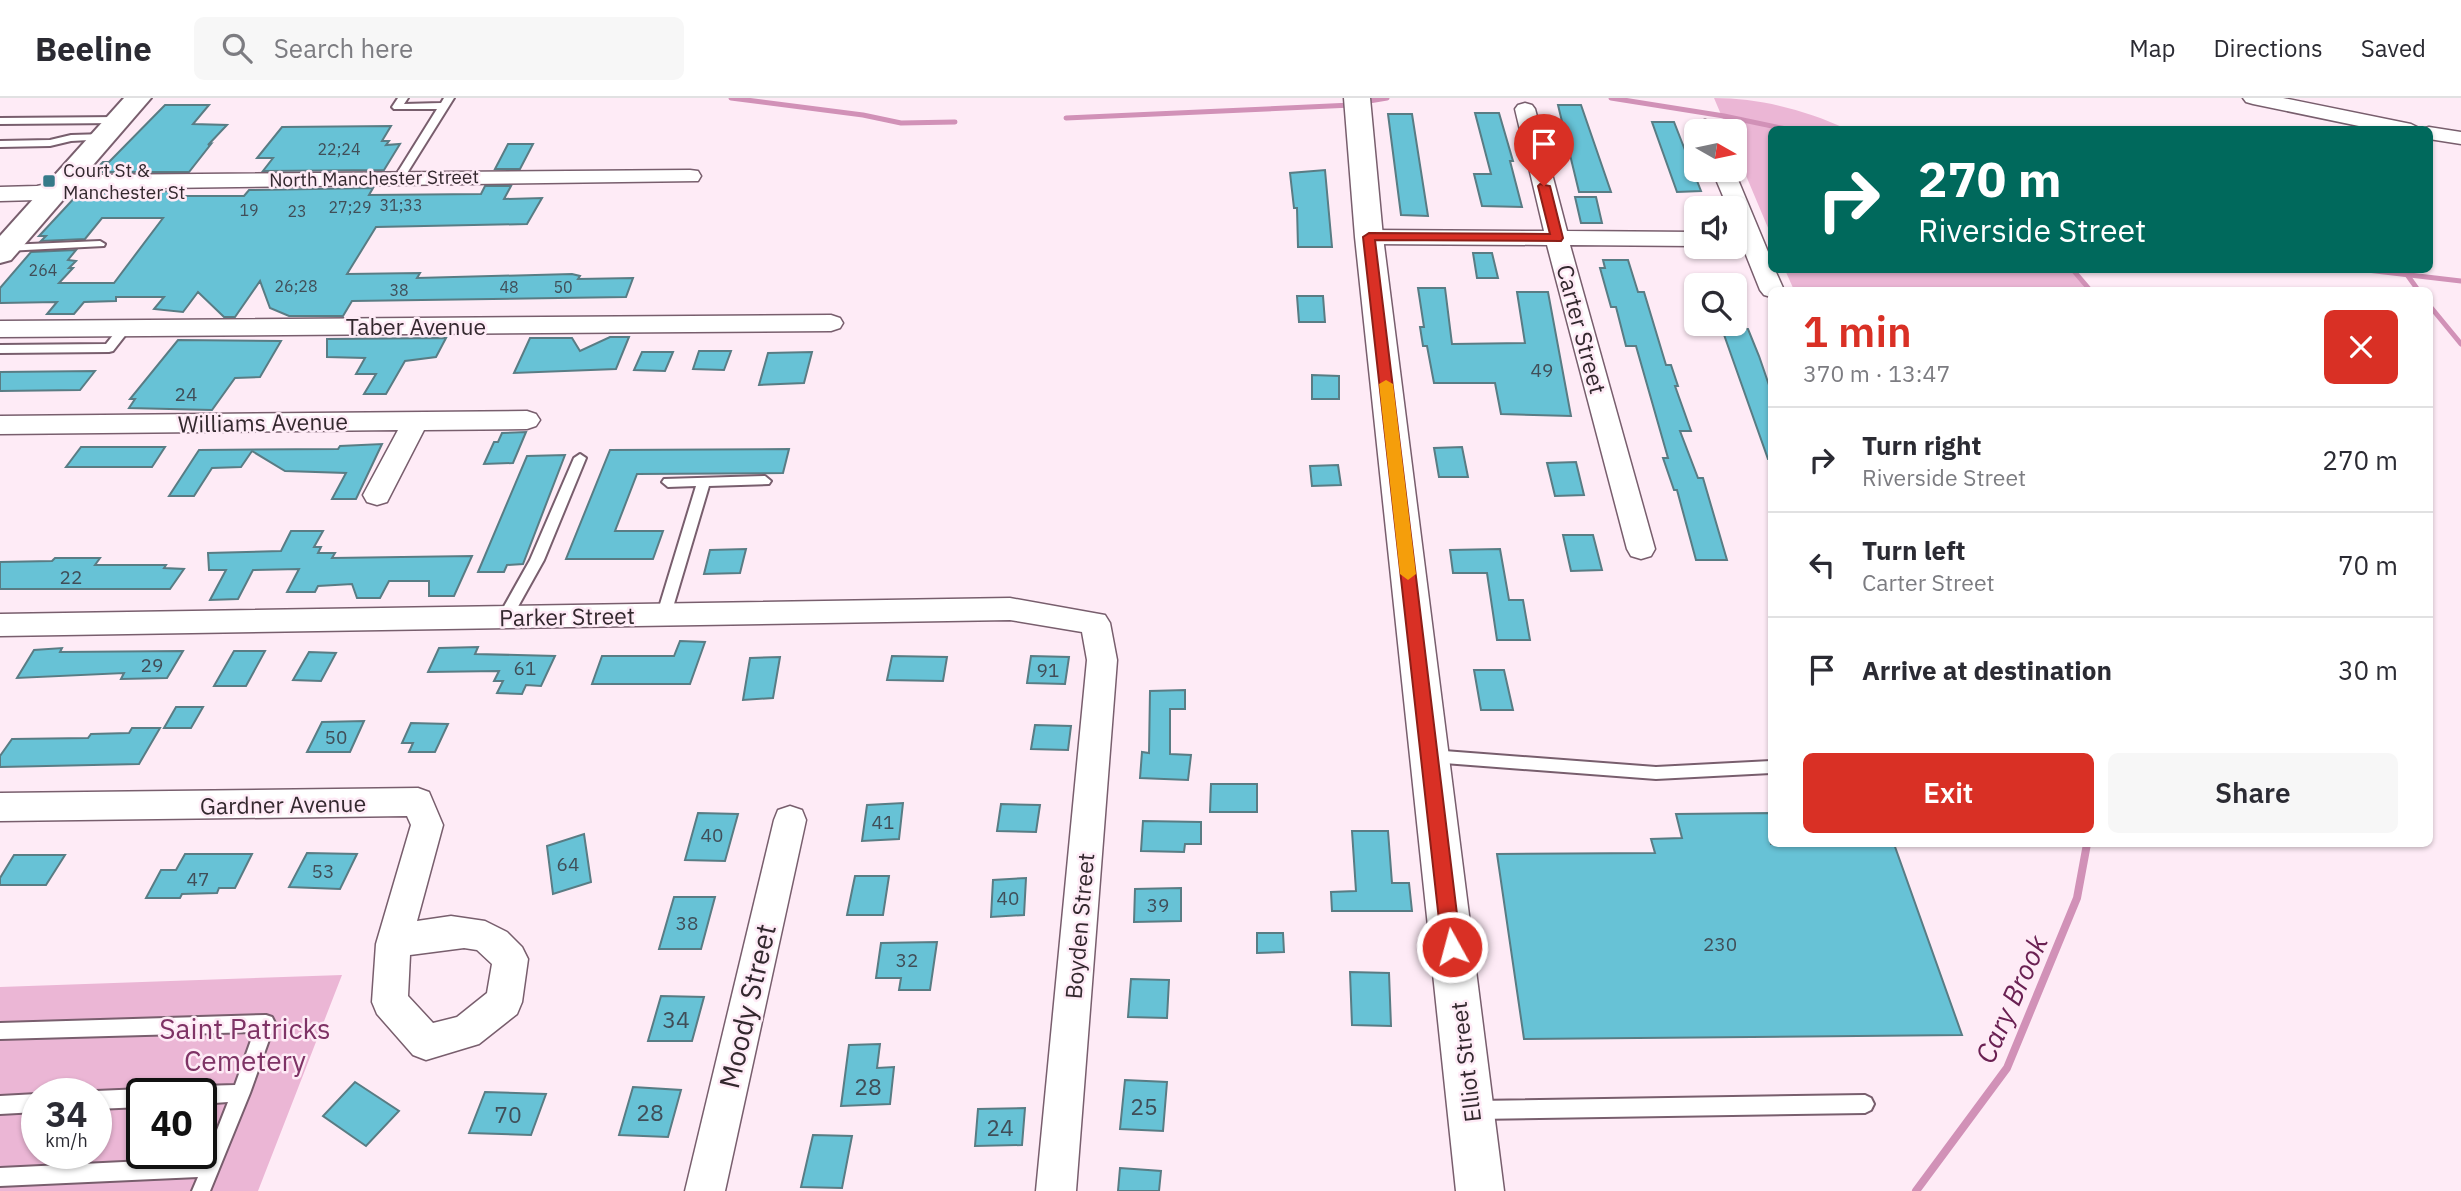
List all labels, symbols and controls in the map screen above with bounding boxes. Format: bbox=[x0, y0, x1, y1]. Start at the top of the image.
search box bbox=[194, 17, 684, 80]
text: Beeline bbox=[35, 27, 152, 70]
icon: search bbox=[218, 29, 256, 67]
text: Search here bbox=[274, 31, 413, 65]
text: Map bbox=[2129, 32, 2175, 64]
text: Directions bbox=[2213, 32, 2323, 64]
text: Saved bbox=[2361, 32, 2426, 64]
pin bbox=[1514, 114, 1574, 186]
north arrow bbox=[1684, 119, 1746, 182]
map controls bbox=[1684, 119, 1747, 336]
icon: arrive bbox=[1525, 125, 1563, 163]
house number: 22;24 bbox=[317, 139, 361, 159]
text: 270 m bbox=[1918, 147, 2062, 210]
icon: right bbox=[1803, 154, 1894, 245]
place label: Court St & Manchester St bbox=[63, 158, 185, 204]
street label: North Manchester Street bbox=[269, 164, 479, 192]
marker: Court St & Manchester St bbox=[41, 173, 57, 189]
house number: 31;33 bbox=[379, 195, 423, 215]
button: sound bbox=[1684, 196, 1747, 259]
house number: 27;29 bbox=[328, 197, 372, 217]
house number: 19 bbox=[239, 200, 259, 220]
house number: 23 bbox=[287, 201, 307, 221]
text: Riverside Street bbox=[1918, 209, 2146, 251]
house number: 264 bbox=[29, 260, 57, 280]
street label: Carter Street bbox=[1550, 261, 1614, 397]
button: search bbox=[1684, 273, 1747, 336]
house number: 26;28 bbox=[274, 276, 318, 296]
house number: 48 bbox=[499, 277, 519, 297]
house number: 50 bbox=[553, 277, 573, 297]
house number: 38 bbox=[389, 280, 409, 300]
text: 1 min bbox=[1803, 304, 1912, 359]
button: close bbox=[2324, 310, 2398, 384]
street label: Taber Avenue bbox=[346, 311, 486, 341]
house number: 49 bbox=[1531, 358, 1553, 382]
text: 370 m · 13:47 bbox=[1803, 358, 1950, 388]
house number: 24 bbox=[175, 382, 197, 406]
street label: Williams Avenue bbox=[178, 406, 348, 438]
text: Turn right bbox=[1862, 428, 1981, 462]
icon: right bbox=[1803, 441, 1841, 479]
text: 270 m bbox=[2322, 443, 2398, 477]
text: Riverside Street bbox=[1862, 462, 2026, 492]
text: Turn left bbox=[1862, 533, 1965, 567]
icon: left bbox=[1803, 546, 1841, 584]
text: 70 m bbox=[2338, 548, 2398, 582]
house number: 22 bbox=[60, 565, 82, 589]
text: Carter Street bbox=[1862, 567, 1995, 597]
street label: Parker Street bbox=[499, 600, 635, 632]
icon: arrive bbox=[1803, 651, 1841, 689]
house number: 29 bbox=[141, 653, 163, 677]
text: Arrive at destination bbox=[1862, 653, 2112, 687]
text: 30 m bbox=[2338, 653, 2398, 687]
house number: 61 bbox=[514, 656, 536, 680]
house number: 91 bbox=[1037, 658, 1059, 682]
house number: 50 bbox=[325, 725, 347, 749]
button: Exit bbox=[1803, 753, 2094, 833]
button: Share bbox=[2108, 753, 2398, 833]
street label: Gardner Avenue bbox=[200, 788, 366, 820]
house number: 41 bbox=[872, 810, 894, 834]
house number: 40 bbox=[701, 823, 723, 847]
house number: 64 bbox=[557, 852, 579, 876]
street label: Boyden Street bbox=[1058, 852, 1100, 1000]
house number: 53 bbox=[312, 859, 334, 883]
house number: 47 bbox=[187, 867, 209, 891]
house number: 40 bbox=[997, 886, 1019, 910]
house number: 39 bbox=[1147, 893, 1169, 917]
position arrow bbox=[1415, 910, 1489, 984]
house number: 38 bbox=[676, 911, 698, 935]
street label: Moody Street bbox=[710, 920, 784, 1092]
water label: Cary Brook bbox=[1966, 929, 2056, 1069]
house number: 230 bbox=[1703, 932, 1737, 956]
house number: 32 bbox=[896, 948, 918, 972]
street label: Elliot Street bbox=[1443, 1000, 1487, 1124]
house number: 34 bbox=[662, 1004, 690, 1034]
park label: Saint Patricks Cemetery bbox=[159, 1010, 331, 1079]
house number: 28 bbox=[854, 1071, 882, 1101]
speed limit sign: 40 bbox=[126, 1078, 217, 1169]
text: 34 bbox=[45, 1091, 88, 1137]
house number: 25 bbox=[1130, 1091, 1158, 1121]
house number: 28 bbox=[636, 1097, 664, 1127]
house number: 70 bbox=[494, 1099, 522, 1129]
house number: 24 bbox=[986, 1112, 1014, 1142]
text: km/h bbox=[45, 1129, 88, 1152]

